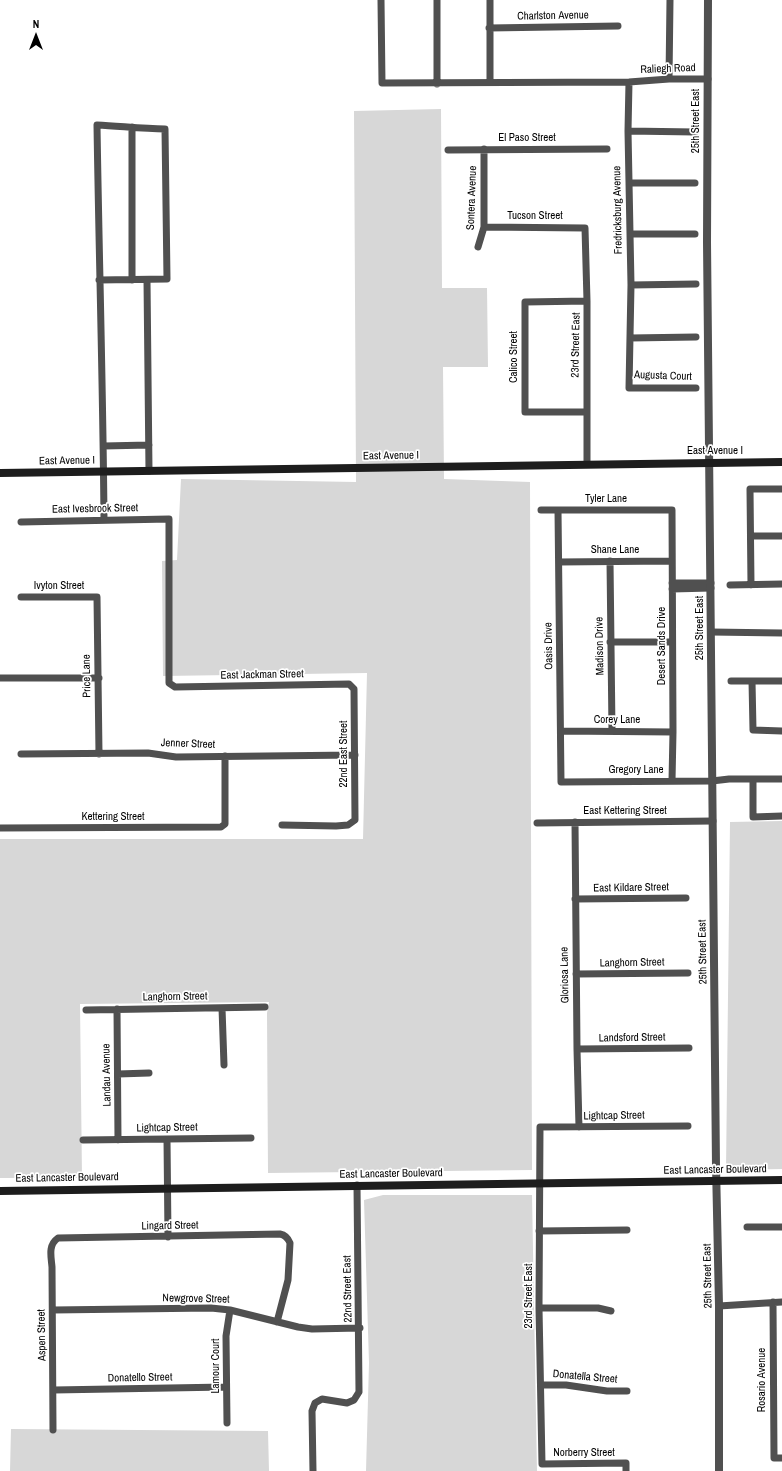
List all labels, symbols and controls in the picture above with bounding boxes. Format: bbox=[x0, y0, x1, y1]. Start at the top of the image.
street label: Charlston Avenue bbox=[517, 9, 589, 23]
north arrow bbox=[16, 16, 56, 56]
text: N bbox=[33, 17, 39, 31]
street label: Raliegh Road bbox=[640, 61, 696, 77]
street label: 25th Street East bbox=[689, 89, 703, 153]
street label: El Paso Street bbox=[498, 131, 556, 145]
street label: Sontera Avenue bbox=[464, 166, 480, 230]
street label: Fredricksburg Avenue bbox=[611, 166, 625, 254]
street label: Tucson Street bbox=[507, 209, 563, 223]
street label: 23rd Street East bbox=[569, 312, 583, 378]
street label: Calico Street bbox=[507, 331, 521, 383]
street label: Augusta Court bbox=[634, 368, 692, 384]
street label: East Avenue I bbox=[687, 444, 743, 458]
street label: East Avenue I bbox=[363, 449, 419, 463]
street label: East Avenue I bbox=[39, 454, 95, 468]
street label: Tyler Lane bbox=[585, 492, 627, 506]
street label: East Ivesbrook Street bbox=[52, 502, 138, 516]
street label: Shane Lane bbox=[591, 543, 639, 557]
street label: Ivyton Street bbox=[34, 579, 84, 593]
street label: 25th Street East bbox=[693, 596, 707, 660]
street label: Desert Sands Drive bbox=[655, 607, 669, 685]
street label: Madison Drive bbox=[593, 617, 607, 675]
street label: Oasis Drive bbox=[542, 622, 556, 670]
street label: Price Lane bbox=[80, 654, 94, 698]
street label: East Jackman Street bbox=[220, 668, 304, 682]
street label: Corey Lane bbox=[594, 713, 640, 727]
street label: 22nd East Street bbox=[337, 720, 351, 788]
street label: Jenner Street bbox=[161, 736, 215, 752]
street label: Gregory Lane bbox=[608, 763, 664, 777]
street label: East Kettering Street bbox=[583, 804, 667, 818]
street label: Kettering Street bbox=[81, 810, 145, 824]
street label: East Kildare Street bbox=[593, 881, 669, 895]
street label: 25th Street East bbox=[696, 920, 710, 984]
street label: Gloriosa Lane bbox=[558, 947, 572, 1003]
street label: Langhorn Street bbox=[600, 956, 664, 970]
street label: Langhorn Street bbox=[143, 990, 207, 1004]
street label: Landsford Street bbox=[599, 1031, 665, 1045]
street label: Landau Avenue bbox=[100, 1043, 114, 1107]
street label: Lightcap Street bbox=[583, 1109, 645, 1123]
street label: Lightcap Street bbox=[136, 1121, 198, 1135]
street label: East Lancaster Boulevard bbox=[663, 1162, 767, 1178]
street label: East Lancaster Boulevard bbox=[339, 1166, 443, 1182]
street label: East Lancaster Boulevard bbox=[15, 1170, 119, 1186]
street label: Lingard Street bbox=[141, 1219, 199, 1233]
street label: 25th Street East bbox=[701, 1244, 715, 1308]
street label: 22nd Street East bbox=[341, 1255, 355, 1323]
street label: 23rd Street East bbox=[522, 1263, 536, 1329]
street label: Newgrove Street bbox=[162, 1292, 230, 1306]
street label: Aspen Street bbox=[35, 1309, 49, 1361]
street label: Lamour Court bbox=[209, 1338, 223, 1394]
street label: Rosario Avenue bbox=[755, 1348, 769, 1412]
street label: Donatella Street bbox=[552, 1368, 618, 1386]
street label: Donatello Street bbox=[108, 1371, 172, 1385]
street label: Norberry Street bbox=[553, 1446, 615, 1460]

